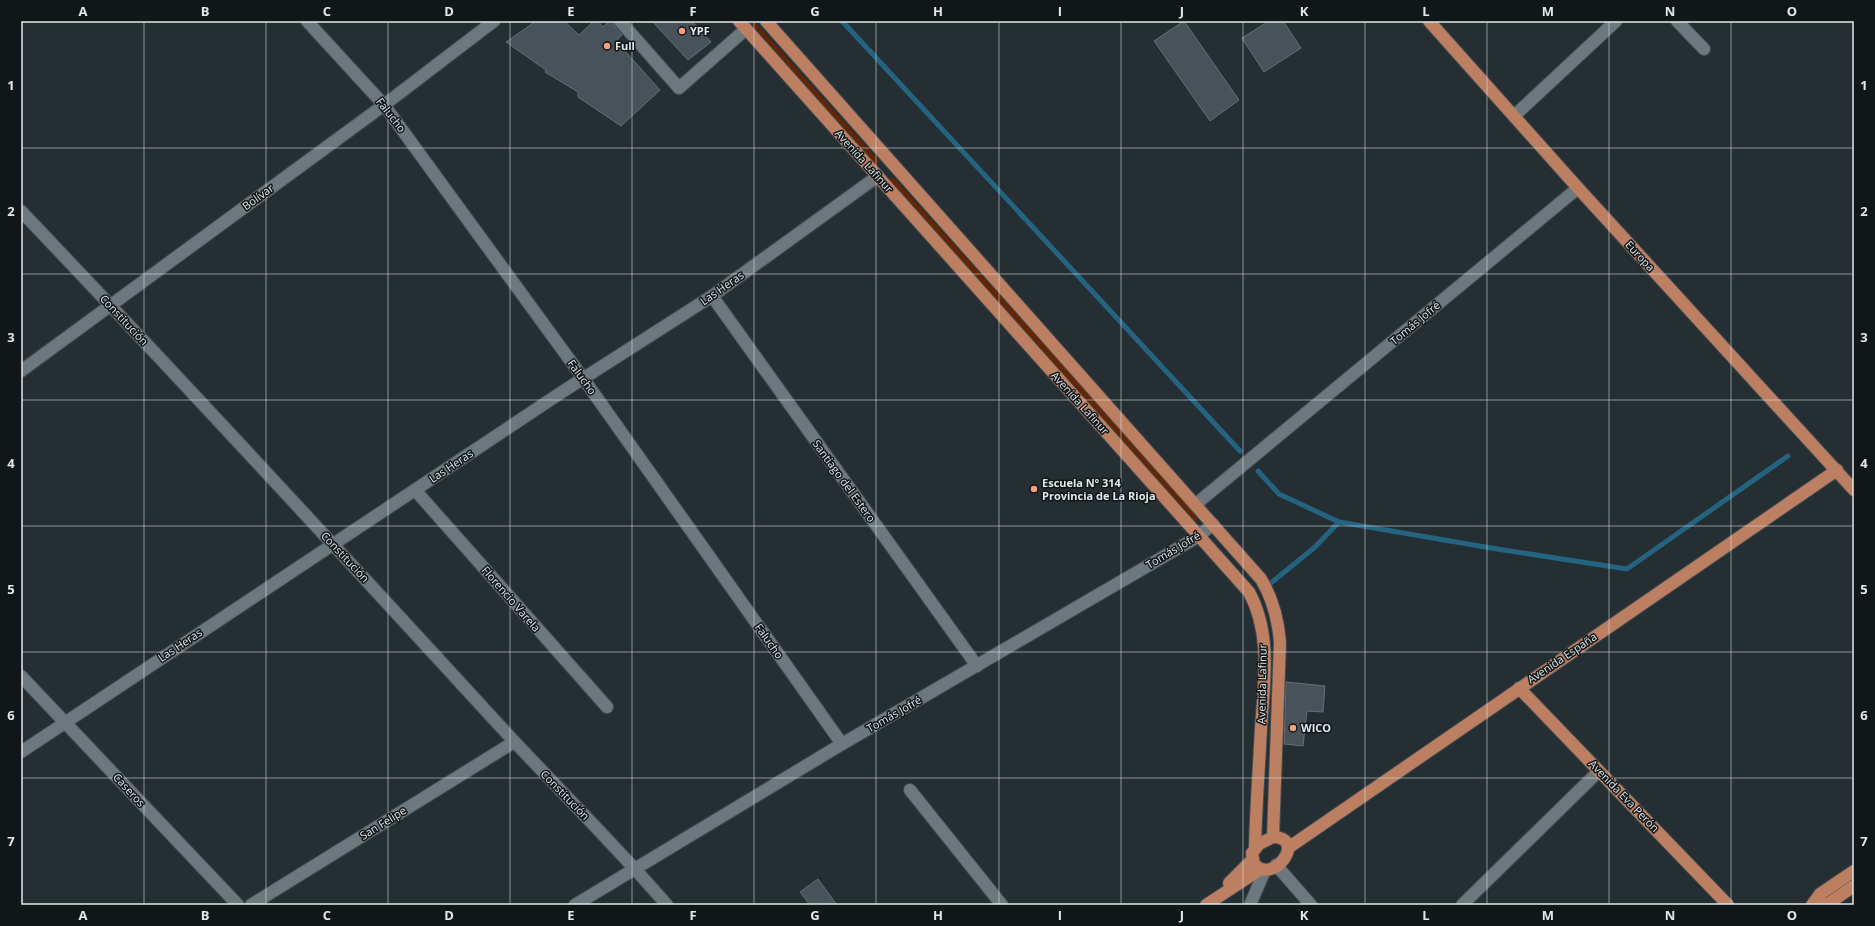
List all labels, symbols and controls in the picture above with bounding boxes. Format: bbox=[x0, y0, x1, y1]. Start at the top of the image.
text: A bbox=[79, 2, 88, 20]
text: B bbox=[201, 2, 210, 20]
text: C bbox=[323, 2, 331, 20]
text: D bbox=[444, 2, 454, 20]
text: E bbox=[567, 2, 575, 20]
text: F bbox=[689, 2, 697, 20]
text: G bbox=[810, 2, 820, 20]
text: H bbox=[933, 2, 943, 20]
text: I bbox=[1058, 2, 1062, 20]
text: J bbox=[1179, 2, 1184, 20]
text: K bbox=[1300, 2, 1309, 20]
text: L bbox=[1422, 2, 1430, 20]
text: M bbox=[1542, 2, 1554, 20]
text: N bbox=[1665, 2, 1675, 20]
text: O bbox=[1787, 2, 1797, 20]
place label: YPF bbox=[690, 23, 710, 38]
marker: YPF bbox=[677, 26, 687, 36]
place label: Full bbox=[615, 38, 635, 53]
marker: Full bbox=[602, 41, 612, 51]
text: 1 bbox=[7, 76, 15, 94]
text: 1 bbox=[1860, 76, 1868, 94]
street label: Falucho bbox=[373, 94, 410, 135]
street label: Avenida Lafinur bbox=[832, 126, 897, 196]
street label: Bolívar bbox=[239, 180, 277, 213]
text: 2 bbox=[7, 202, 15, 220]
text: 2 bbox=[1860, 202, 1868, 220]
street label: Europa bbox=[1622, 237, 1658, 274]
street label: Las Heras bbox=[697, 267, 747, 308]
street label: Constitución bbox=[97, 291, 152, 348]
street label: Tomás Jofré bbox=[1386, 297, 1443, 348]
text: 3 bbox=[7, 328, 15, 346]
text: 3 bbox=[1860, 328, 1868, 346]
street label: Falucho bbox=[565, 356, 600, 398]
street label: Avenida Lafinur bbox=[1048, 368, 1113, 438]
street label: Santiago del Estero bbox=[809, 437, 880, 525]
street label: Las Heras bbox=[426, 445, 476, 486]
text: 4 bbox=[7, 454, 15, 472]
text: 4 bbox=[1860, 454, 1868, 472]
place label: Escuela Nº 314 Provincia de La Rioja bbox=[1042, 475, 1156, 503]
marker: Escuela Nº 314 Provincia de La Rioja bbox=[1029, 484, 1039, 494]
street label: Tomás Jofré bbox=[1143, 527, 1203, 572]
street label: Constitución bbox=[318, 528, 373, 585]
street label: Florencio Varela bbox=[479, 563, 544, 635]
text: 5 bbox=[7, 580, 15, 598]
text: 5 bbox=[1860, 580, 1868, 598]
street label: Falucho bbox=[752, 620, 787, 662]
street label: Las Heras bbox=[155, 624, 205, 665]
street label: Avenida España bbox=[1524, 629, 1599, 686]
street label: Avenida Lafinur bbox=[1253, 643, 1270, 724]
street label: Tomás Jofré bbox=[864, 692, 924, 735]
text: 6 bbox=[7, 706, 15, 724]
text: 6 bbox=[1860, 706, 1868, 724]
place label: WICO bbox=[1301, 720, 1331, 735]
marker: WICO bbox=[1288, 723, 1298, 733]
street label: Avenida Eva Perón bbox=[1586, 756, 1663, 835]
street label: Constitución bbox=[538, 766, 593, 823]
street label: Caseros bbox=[110, 770, 149, 810]
street label: San Felipe bbox=[357, 802, 409, 843]
text: 7 bbox=[7, 832, 15, 850]
text: 7 bbox=[1860, 832, 1868, 850]
text: A bbox=[79, 906, 88, 924]
text: B bbox=[201, 906, 210, 924]
text: C bbox=[323, 906, 331, 924]
text: D bbox=[444, 906, 454, 924]
text: E bbox=[567, 906, 575, 924]
text: F bbox=[689, 906, 697, 924]
text: G bbox=[810, 906, 820, 924]
text: H bbox=[933, 906, 943, 924]
text: I bbox=[1058, 906, 1062, 924]
text: J bbox=[1179, 906, 1184, 924]
text: K bbox=[1300, 906, 1309, 924]
text: L bbox=[1422, 906, 1430, 924]
text: M bbox=[1542, 906, 1554, 924]
text: N bbox=[1665, 906, 1675, 924]
text: O bbox=[1787, 906, 1797, 924]

